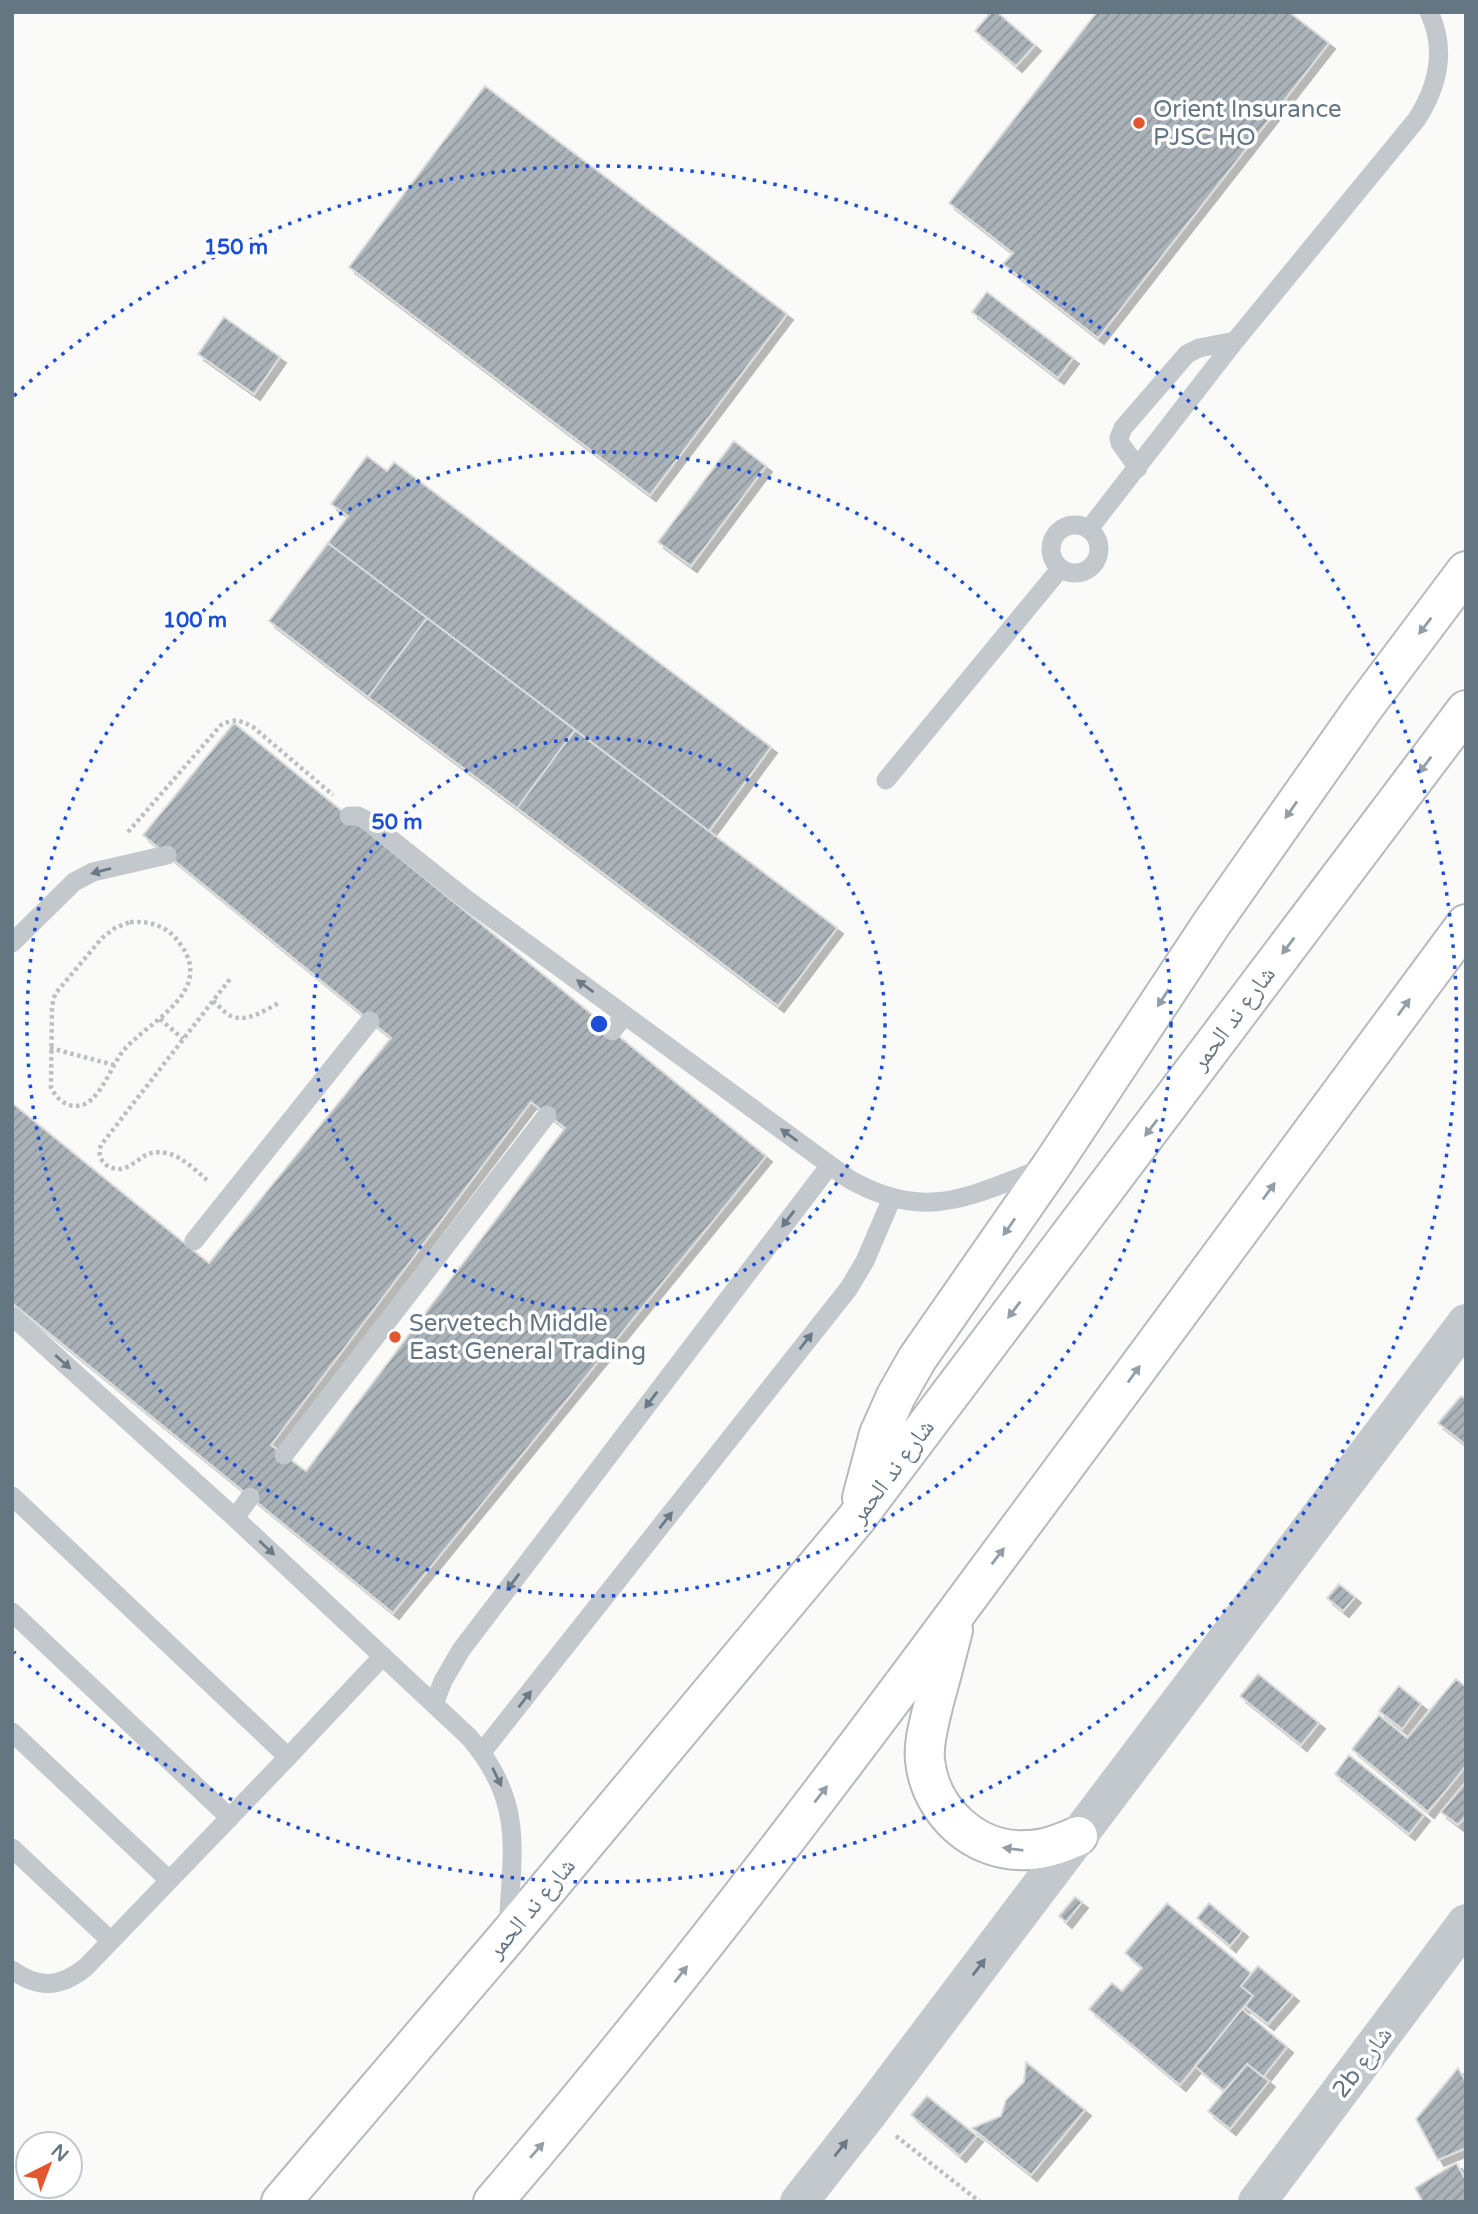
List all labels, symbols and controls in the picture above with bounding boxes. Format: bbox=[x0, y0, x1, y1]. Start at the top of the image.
place label: Orient Insurance PJSC HO bbox=[1153, 95, 1342, 152]
marker: Orient Insurance PJSC HO bbox=[1131, 115, 1147, 131]
text: 150 m bbox=[204, 235, 268, 260]
text: 100 m bbox=[163, 608, 227, 633]
one-way arrow bbox=[1418, 617, 1432, 635]
one-way arrow bbox=[1418, 756, 1432, 774]
one-way arrow bbox=[1284, 801, 1298, 819]
text: 50 m bbox=[371, 810, 423, 835]
one-way arrow bbox=[90, 866, 112, 877]
one-way arrow bbox=[1280, 937, 1295, 955]
street label: شارع ند الحمر bbox=[1184, 961, 1282, 1077]
one-way arrow bbox=[576, 979, 594, 993]
one-way arrow bbox=[1156, 988, 1169, 1007]
one-way arrow bbox=[1397, 998, 1411, 1017]
centre of rings bbox=[587, 1012, 611, 1036]
one-way arrow bbox=[1144, 1119, 1158, 1137]
one-way arrow bbox=[779, 1128, 798, 1142]
one-way arrow bbox=[1262, 1182, 1276, 1200]
one-way arrow bbox=[781, 1210, 796, 1228]
one-way arrow bbox=[1002, 1218, 1016, 1236]
one-way arrow bbox=[1006, 1300, 1021, 1318]
place label: Servetech Middle East General Trading bbox=[409, 1309, 646, 1366]
marker: Servetech Middle East General Trading bbox=[387, 1329, 403, 1345]
one-way arrow bbox=[799, 1333, 814, 1351]
one-way arrow bbox=[54, 1354, 72, 1370]
one-way arrow bbox=[1127, 1365, 1141, 1383]
one-way arrow bbox=[643, 1391, 658, 1409]
street label: شارع ند الحمر bbox=[843, 1414, 941, 1530]
one-way arrow bbox=[658, 1511, 672, 1529]
one-way arrow bbox=[258, 1540, 275, 1556]
one-way arrow bbox=[991, 1548, 1006, 1566]
one-way arrow bbox=[506, 1572, 521, 1590]
one-way arrow bbox=[517, 1690, 532, 1708]
one-way arrow bbox=[492, 1767, 503, 1787]
one-way arrow bbox=[813, 1786, 828, 1804]
one-way arrow bbox=[1002, 1843, 1024, 1854]
street label: شارع ند الحمر bbox=[480, 1852, 582, 1965]
one-way arrow bbox=[972, 1958, 986, 1976]
one-way arrow bbox=[673, 1965, 688, 1983]
street label: 2b شارع bbox=[1326, 2021, 1399, 2104]
north arrow bbox=[14, 2130, 84, 2200]
text: N bbox=[47, 2140, 73, 2166]
one-way arrow bbox=[834, 2140, 849, 2158]
one-way arrow bbox=[529, 2141, 545, 2159]

